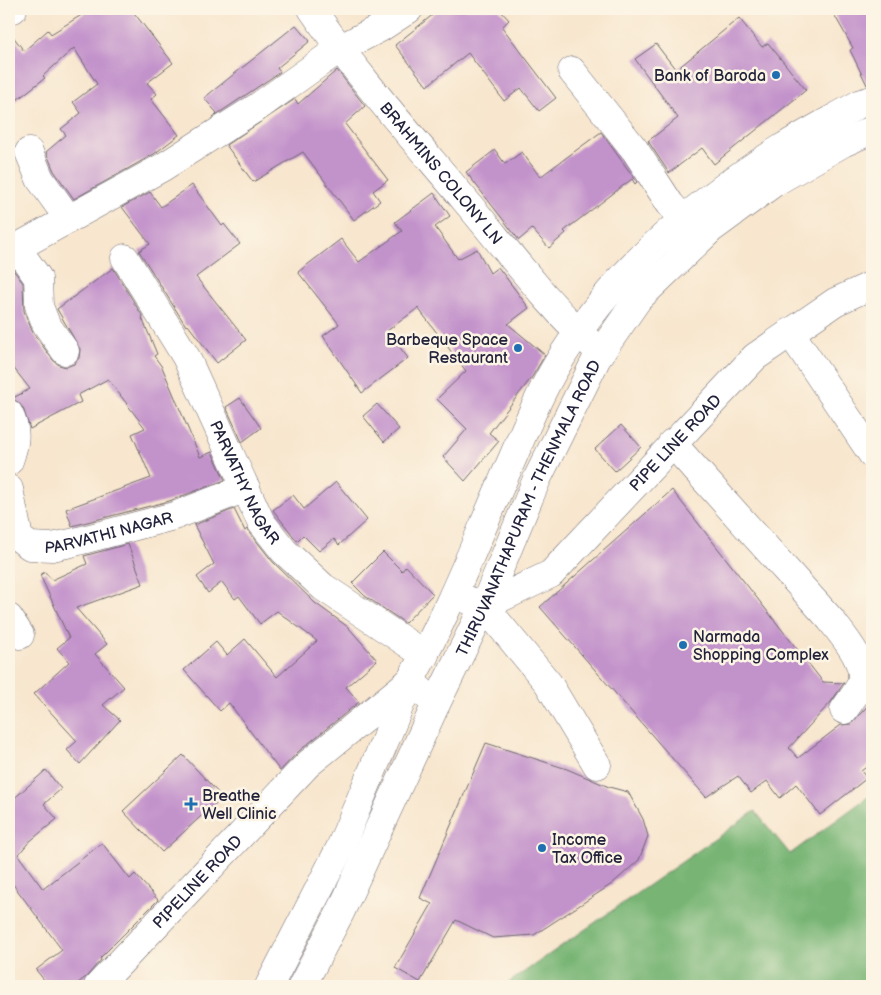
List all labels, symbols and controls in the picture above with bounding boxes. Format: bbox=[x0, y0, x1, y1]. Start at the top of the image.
place label: Bank of Baroda bbox=[654, 67, 766, 86]
marker: Bank of Baroda bbox=[770, 69, 782, 81]
street label: BRAHMINS COLONY LN bbox=[375, 99, 506, 249]
place label: Barbeque Space Restaurant bbox=[386, 331, 508, 368]
marker: Barbeque Space Restaurant bbox=[512, 342, 524, 354]
street label: THIRUVANATHAPURAM - THENMALA ROAD bbox=[453, 357, 605, 660]
street label: PIPE LINE ROAD bbox=[626, 391, 726, 496]
street label: PARVATHY NAGAR bbox=[205, 418, 283, 549]
street label: PARVATHI NAGAR bbox=[44, 509, 175, 558]
place label: Narmada Shopping Complex bbox=[693, 628, 829, 665]
marker: Narmada Shopping Complex bbox=[677, 639, 689, 651]
place label: Breathe Well Clinic bbox=[202, 787, 277, 824]
marker: Breathe Well Clinic bbox=[184, 797, 198, 811]
place label: Income Tax Office bbox=[552, 831, 623, 868]
street label: PIPELINE ROAD bbox=[149, 832, 247, 933]
marker: Income Tax Office bbox=[536, 842, 548, 854]

